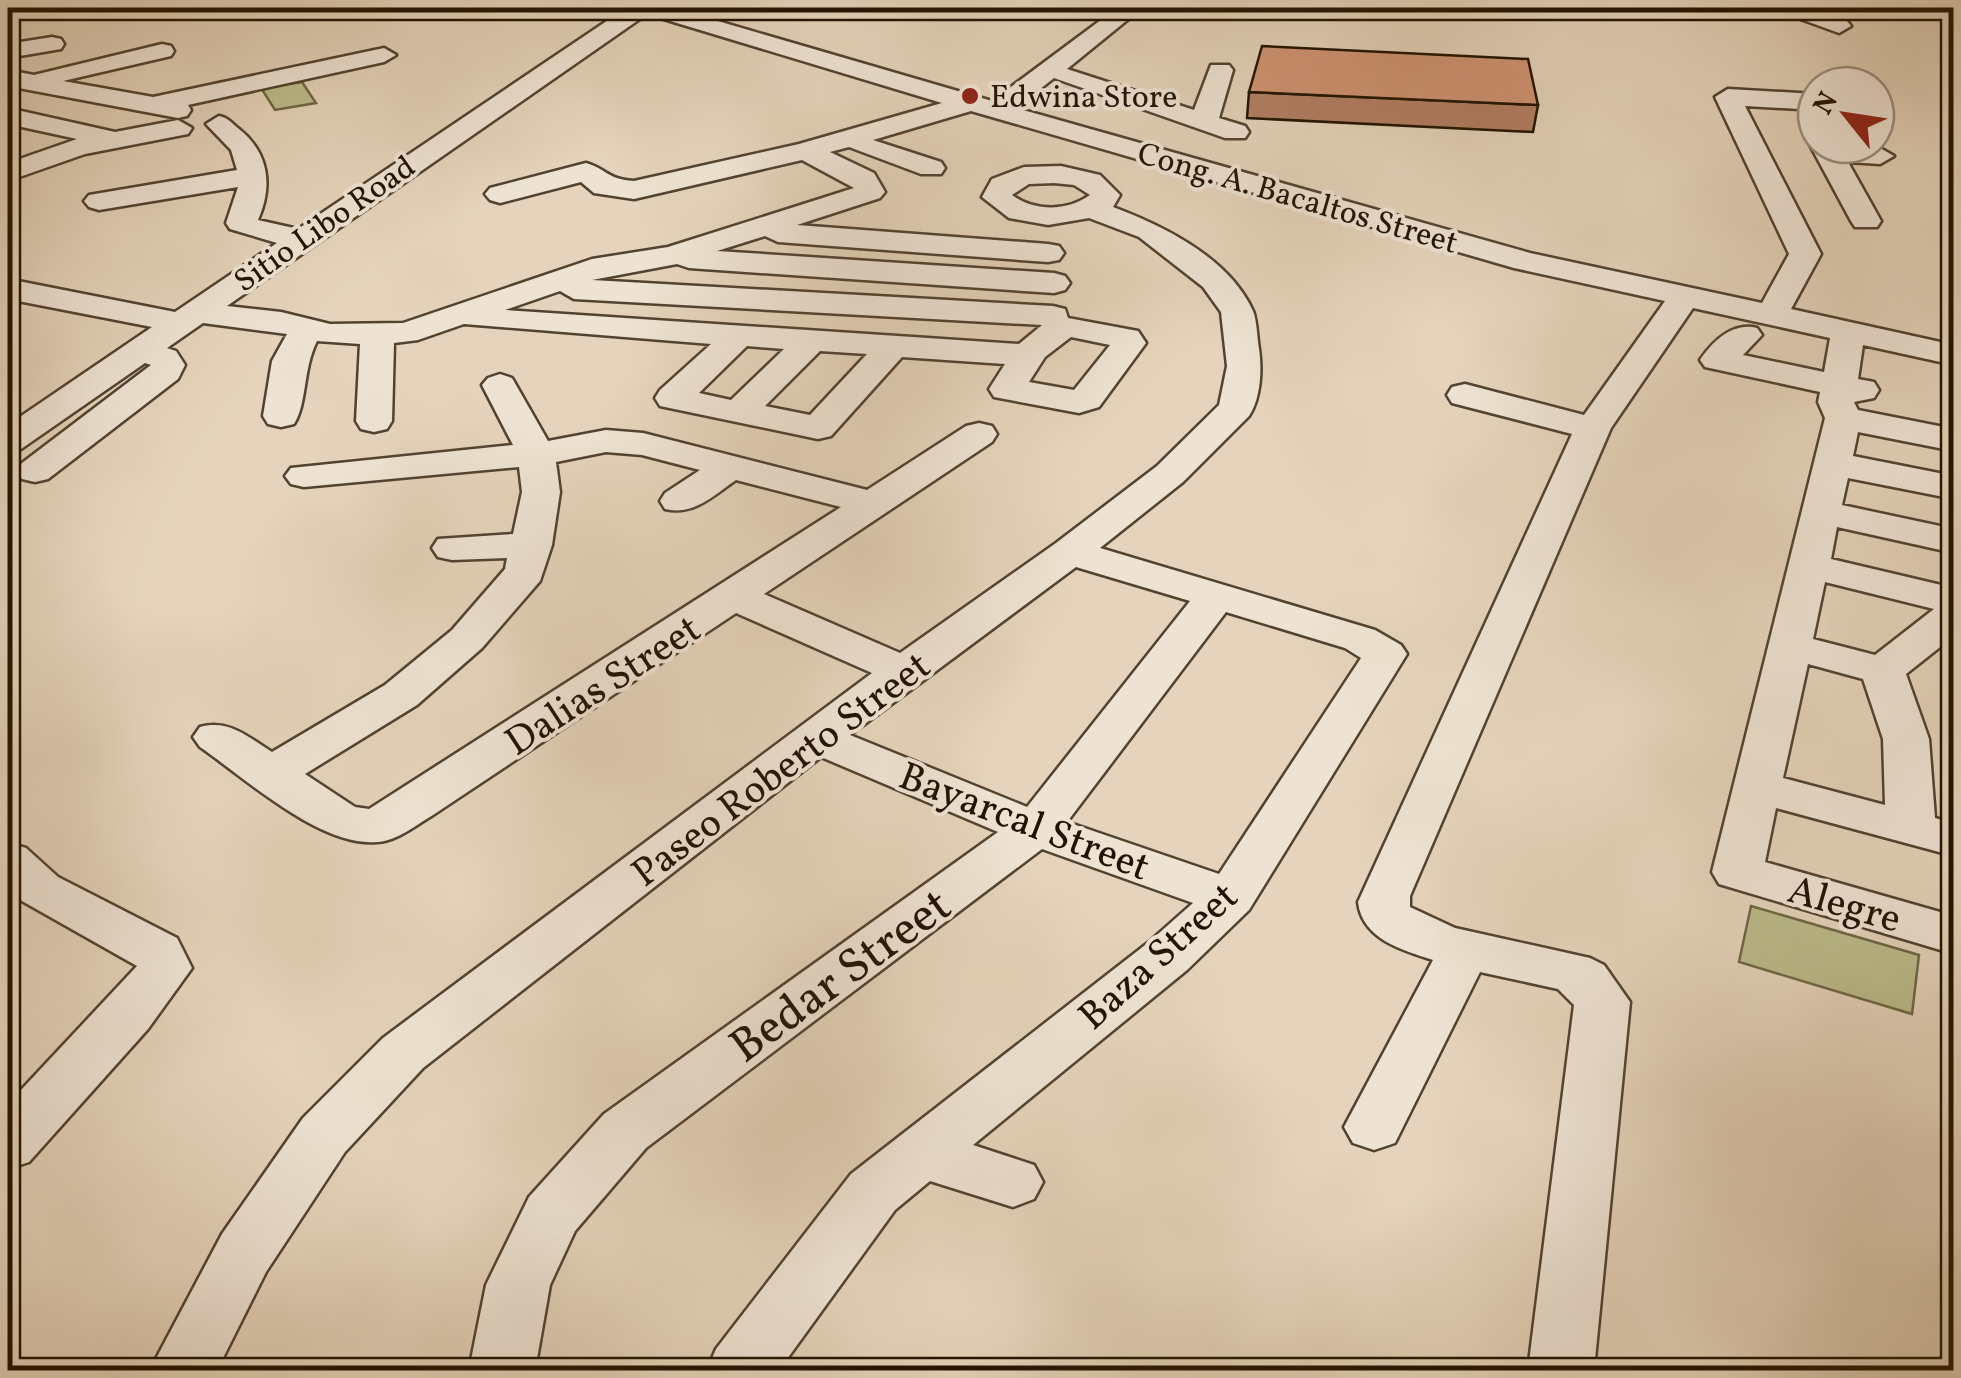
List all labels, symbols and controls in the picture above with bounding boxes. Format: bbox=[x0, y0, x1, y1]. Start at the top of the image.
north arrow bbox=[1796, 65, 1896, 165]
place label: Edwina Store bbox=[990, 77, 1177, 121]
marker: Edwina Store bbox=[959, 85, 981, 107]
text: N bbox=[1805, 85, 1848, 122]
street label: Cong. A. Bacaltos Street bbox=[1132, 133, 1463, 267]
street label: Sitio Libo Road bbox=[226, 147, 425, 304]
street label: Dalias Street bbox=[495, 603, 713, 772]
street label: Paseo Roberto Street bbox=[621, 640, 944, 902]
street label: Bayarcal Street bbox=[890, 750, 1157, 897]
street label: Alegre bbox=[1781, 864, 1907, 950]
street label: Baza Street bbox=[1068, 871, 1252, 1045]
street label: Bedar Street bbox=[717, 874, 966, 1081]

